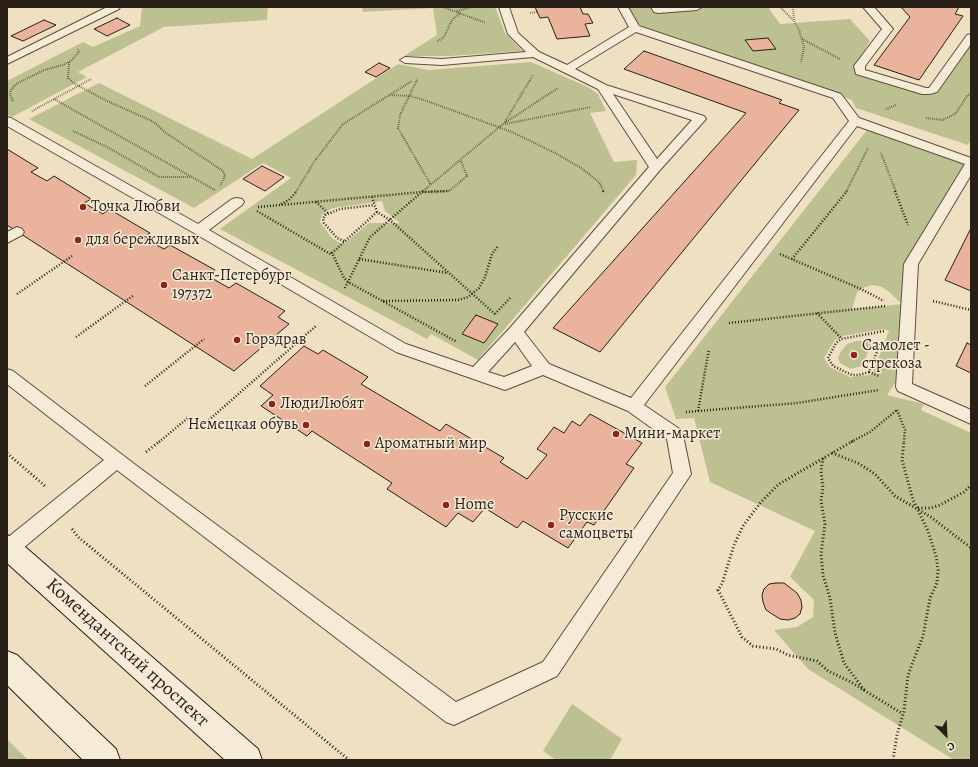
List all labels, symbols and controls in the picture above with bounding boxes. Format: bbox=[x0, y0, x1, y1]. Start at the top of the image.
place label: Точка Любви bbox=[91, 197, 180, 217]
marker: Точка Любви bbox=[78, 202, 88, 212]
place label: для бережливых bbox=[86, 230, 199, 250]
marker: для бережливых bbox=[73, 235, 83, 245]
place label: Санкт-Петербург 197372 bbox=[172, 266, 291, 304]
marker: Санкт-Петербург 197372 bbox=[159, 280, 169, 290]
place label: Горздрав bbox=[245, 330, 306, 350]
marker: Горздрав bbox=[232, 335, 242, 345]
place label: Самолет - стрекоза bbox=[862, 336, 930, 374]
marker: Самолет - стрекоза bbox=[849, 350, 859, 360]
place label: ЛюдиЛюбят bbox=[280, 394, 364, 414]
marker: ЛюдиЛюбят bbox=[267, 399, 277, 409]
place label: Немецкая обувь bbox=[188, 415, 298, 435]
marker: Немецкая обувь bbox=[301, 420, 311, 430]
place label: Мини-маркет bbox=[624, 424, 720, 444]
marker: Мини-маркет bbox=[611, 429, 621, 439]
place label: Ароматный мир bbox=[375, 434, 487, 454]
marker: Ароматный мир bbox=[362, 439, 372, 449]
place label: Home bbox=[454, 495, 494, 515]
marker: Home bbox=[441, 500, 451, 510]
place label: Русские самоцветы bbox=[559, 506, 634, 544]
marker: Русские самоцветы bbox=[546, 520, 556, 530]
street label: Комендантский проспект bbox=[41, 574, 213, 732]
north arrow bbox=[926, 715, 966, 755]
text: С bbox=[945, 738, 957, 755]

